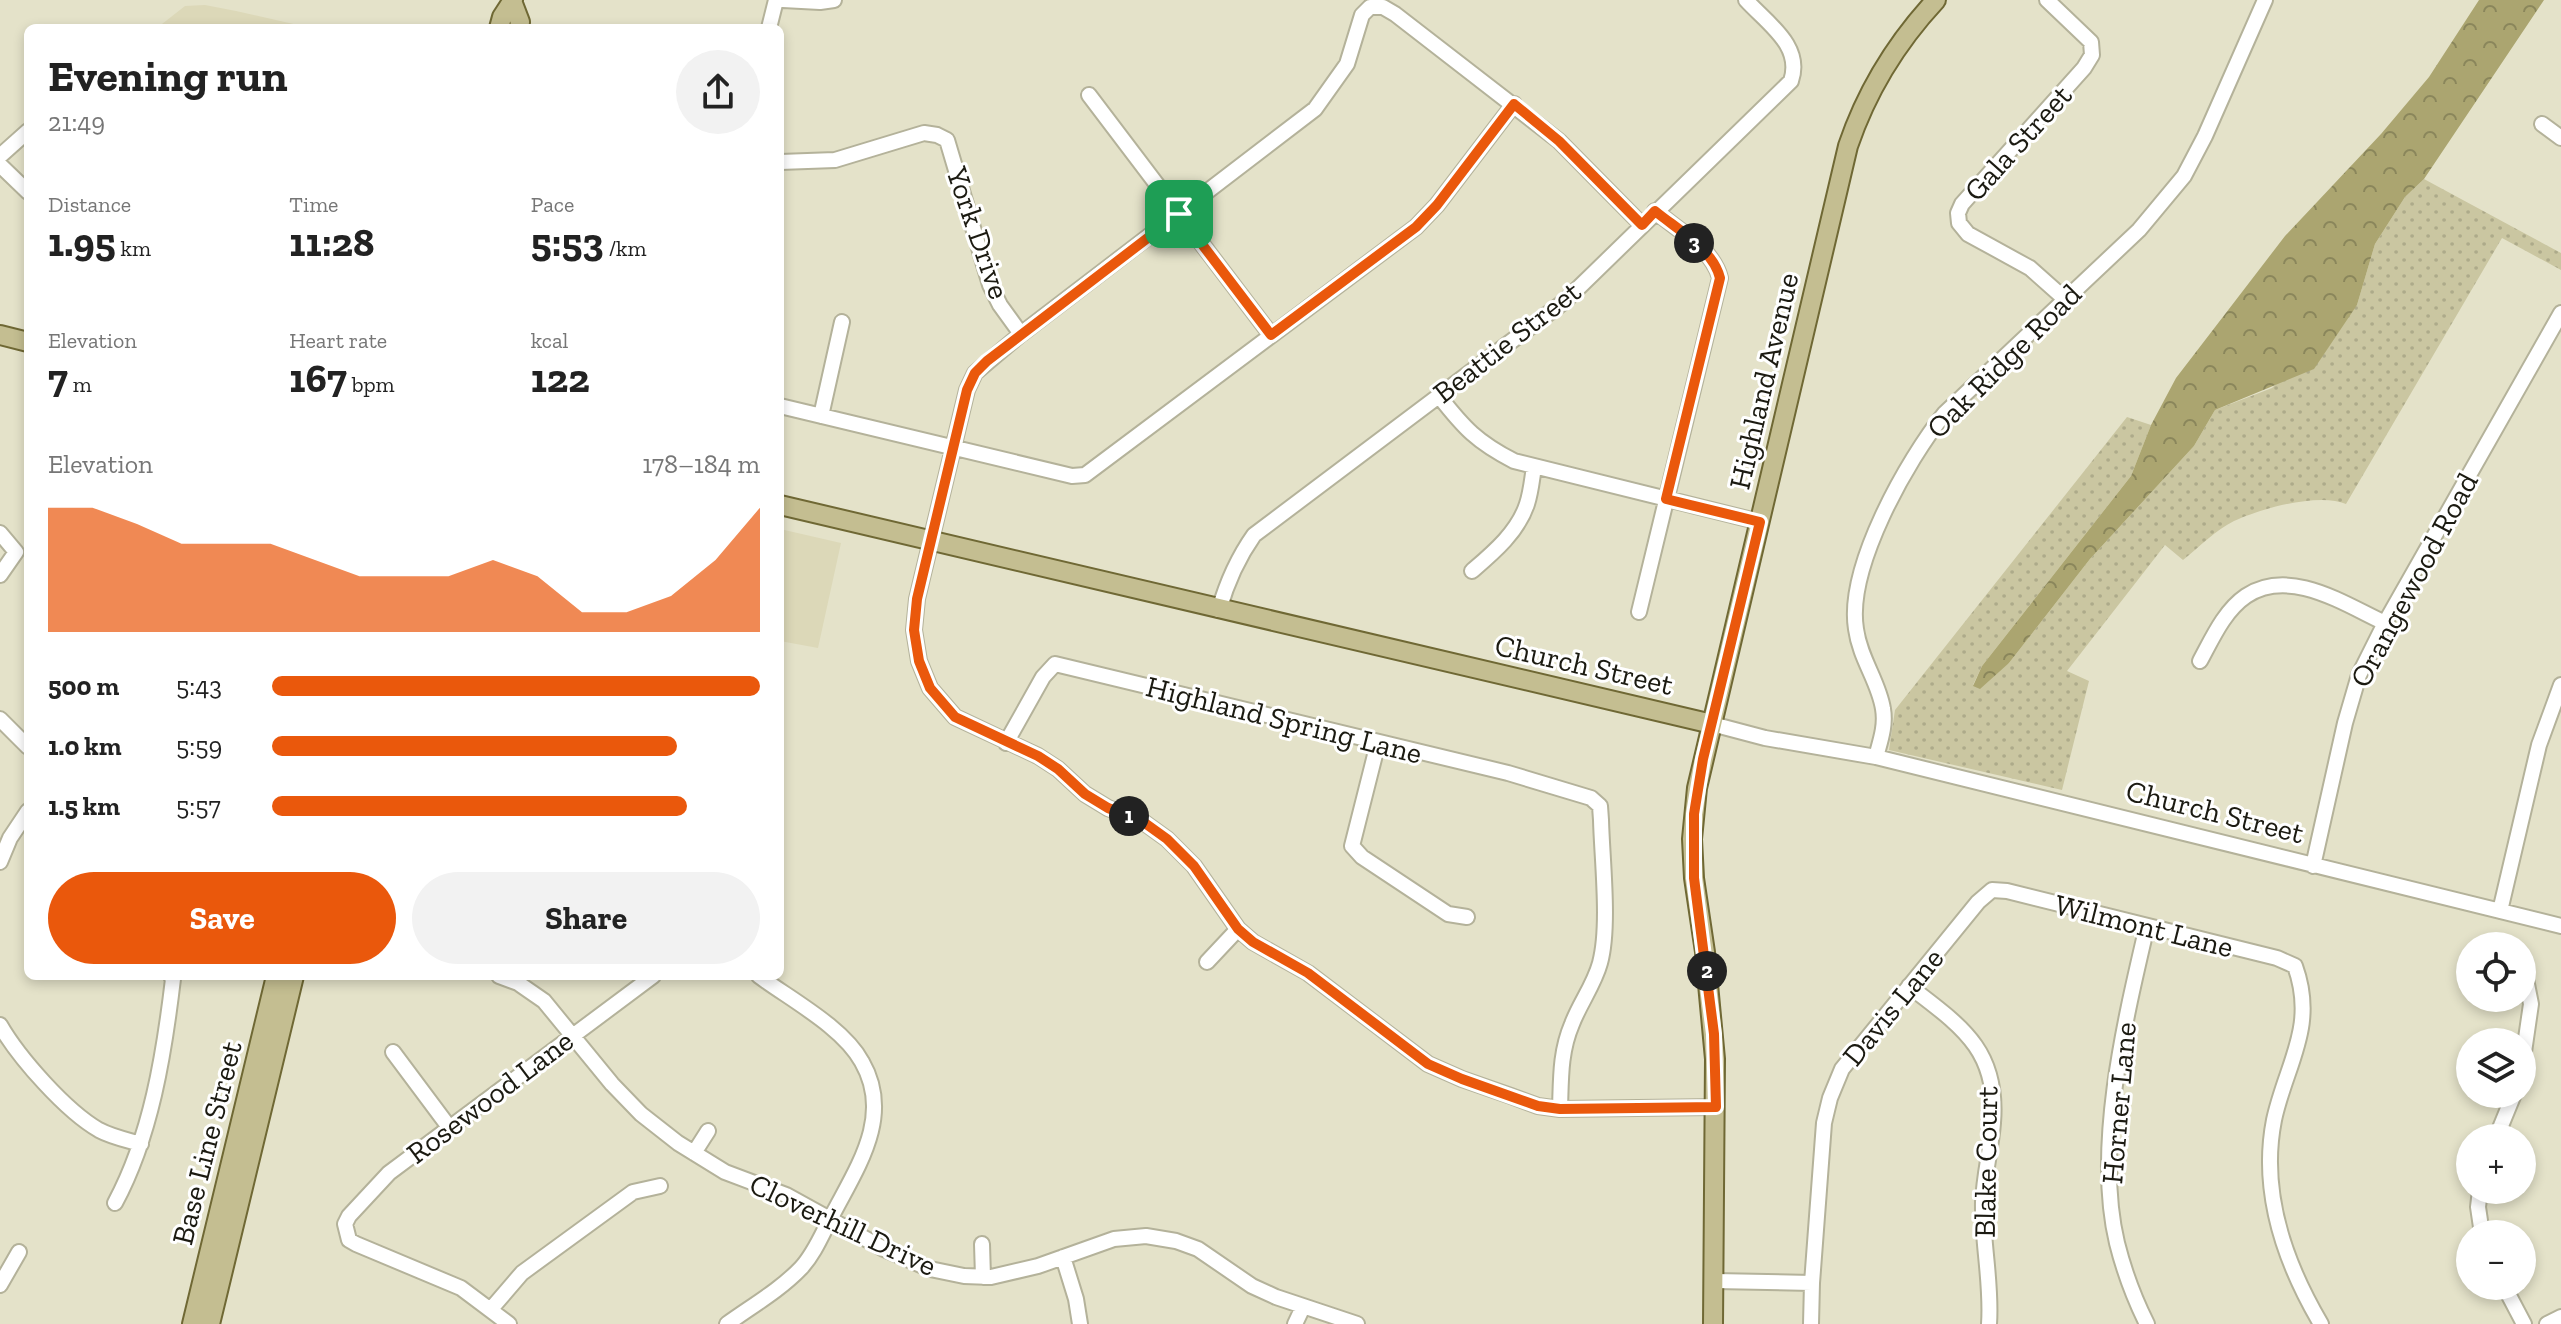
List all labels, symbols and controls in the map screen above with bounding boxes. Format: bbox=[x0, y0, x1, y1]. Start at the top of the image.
text: Evening run bbox=[48, 49, 288, 102]
button: share bbox=[676, 50, 760, 134]
street label: Gala Street bbox=[1957, 78, 2079, 208]
text: 21:49 bbox=[48, 106, 105, 138]
street label: York Drive bbox=[938, 161, 1017, 304]
pin bbox=[1145, 180, 1213, 248]
text: Distance bbox=[48, 191, 131, 218]
text: Time bbox=[289, 191, 338, 218]
text: Pace bbox=[531, 191, 574, 218]
icon: arrive bbox=[1157, 192, 1201, 236]
text: 1.95 bbox=[48, 218, 116, 266]
text: 11:28 bbox=[289, 218, 375, 266]
text: 5:53 bbox=[531, 218, 604, 266]
pin: 3 bbox=[1674, 223, 1714, 263]
text: 3 bbox=[1688, 229, 1700, 256]
text: km bbox=[116, 235, 151, 262]
text: /km bbox=[604, 235, 647, 262]
street label: Highland Avenue bbox=[1722, 269, 1806, 493]
street label: Beattie Street bbox=[1426, 273, 1588, 411]
street label: Oak Ridge Road bbox=[1919, 276, 2089, 446]
text: Elevation bbox=[48, 327, 137, 354]
text: Heart rate bbox=[289, 327, 387, 354]
text: kcal bbox=[531, 327, 568, 354]
text: 7 bbox=[48, 354, 68, 402]
text: 167 bbox=[289, 354, 347, 402]
text: 122 bbox=[531, 354, 590, 402]
text: m bbox=[68, 371, 92, 398]
text: bpm bbox=[347, 371, 395, 398]
text: Elevation bbox=[48, 448, 153, 480]
text: 178–184 m bbox=[642, 448, 760, 480]
street label: Orangewood Road bbox=[2342, 466, 2486, 693]
street label: Church Street bbox=[1491, 627, 1677, 703]
street label: Highland Spring Lane bbox=[1142, 668, 1426, 772]
text: 500 m bbox=[48, 670, 119, 702]
text: 5:43 bbox=[176, 670, 222, 702]
text: 1.0 km bbox=[48, 730, 121, 762]
text: 5:59 bbox=[176, 730, 222, 762]
street label: Church Street bbox=[2122, 773, 2308, 851]
text: 1.5 km bbox=[48, 790, 120, 822]
text: 5:57 bbox=[176, 790, 221, 822]
pin: 1 bbox=[1109, 796, 1149, 836]
text: 1 bbox=[1125, 802, 1133, 829]
button: Save bbox=[48, 872, 396, 964]
button: Share bbox=[412, 872, 760, 964]
street label: Wilmont Lane bbox=[2051, 886, 2237, 966]
map controls bbox=[2456, 932, 2536, 1300]
button: locate bbox=[2456, 932, 2536, 1012]
street label: Davis Lane bbox=[1835, 941, 1951, 1073]
pin: 2 bbox=[1687, 951, 1727, 991]
text: 2 bbox=[1701, 957, 1713, 984]
street label: Horner Lane bbox=[2094, 1021, 2144, 1185]
street label: Rosewood Lane bbox=[400, 1023, 580, 1171]
button: layers bbox=[2456, 1028, 2536, 1108]
street label: Base Line Street bbox=[164, 1037, 250, 1249]
street label: Blake Court bbox=[1967, 1086, 2005, 1238]
button: + bbox=[2456, 1124, 2536, 1204]
street label: Cloverhill Drive bbox=[744, 1166, 942, 1284]
button: − bbox=[2456, 1220, 2536, 1300]

